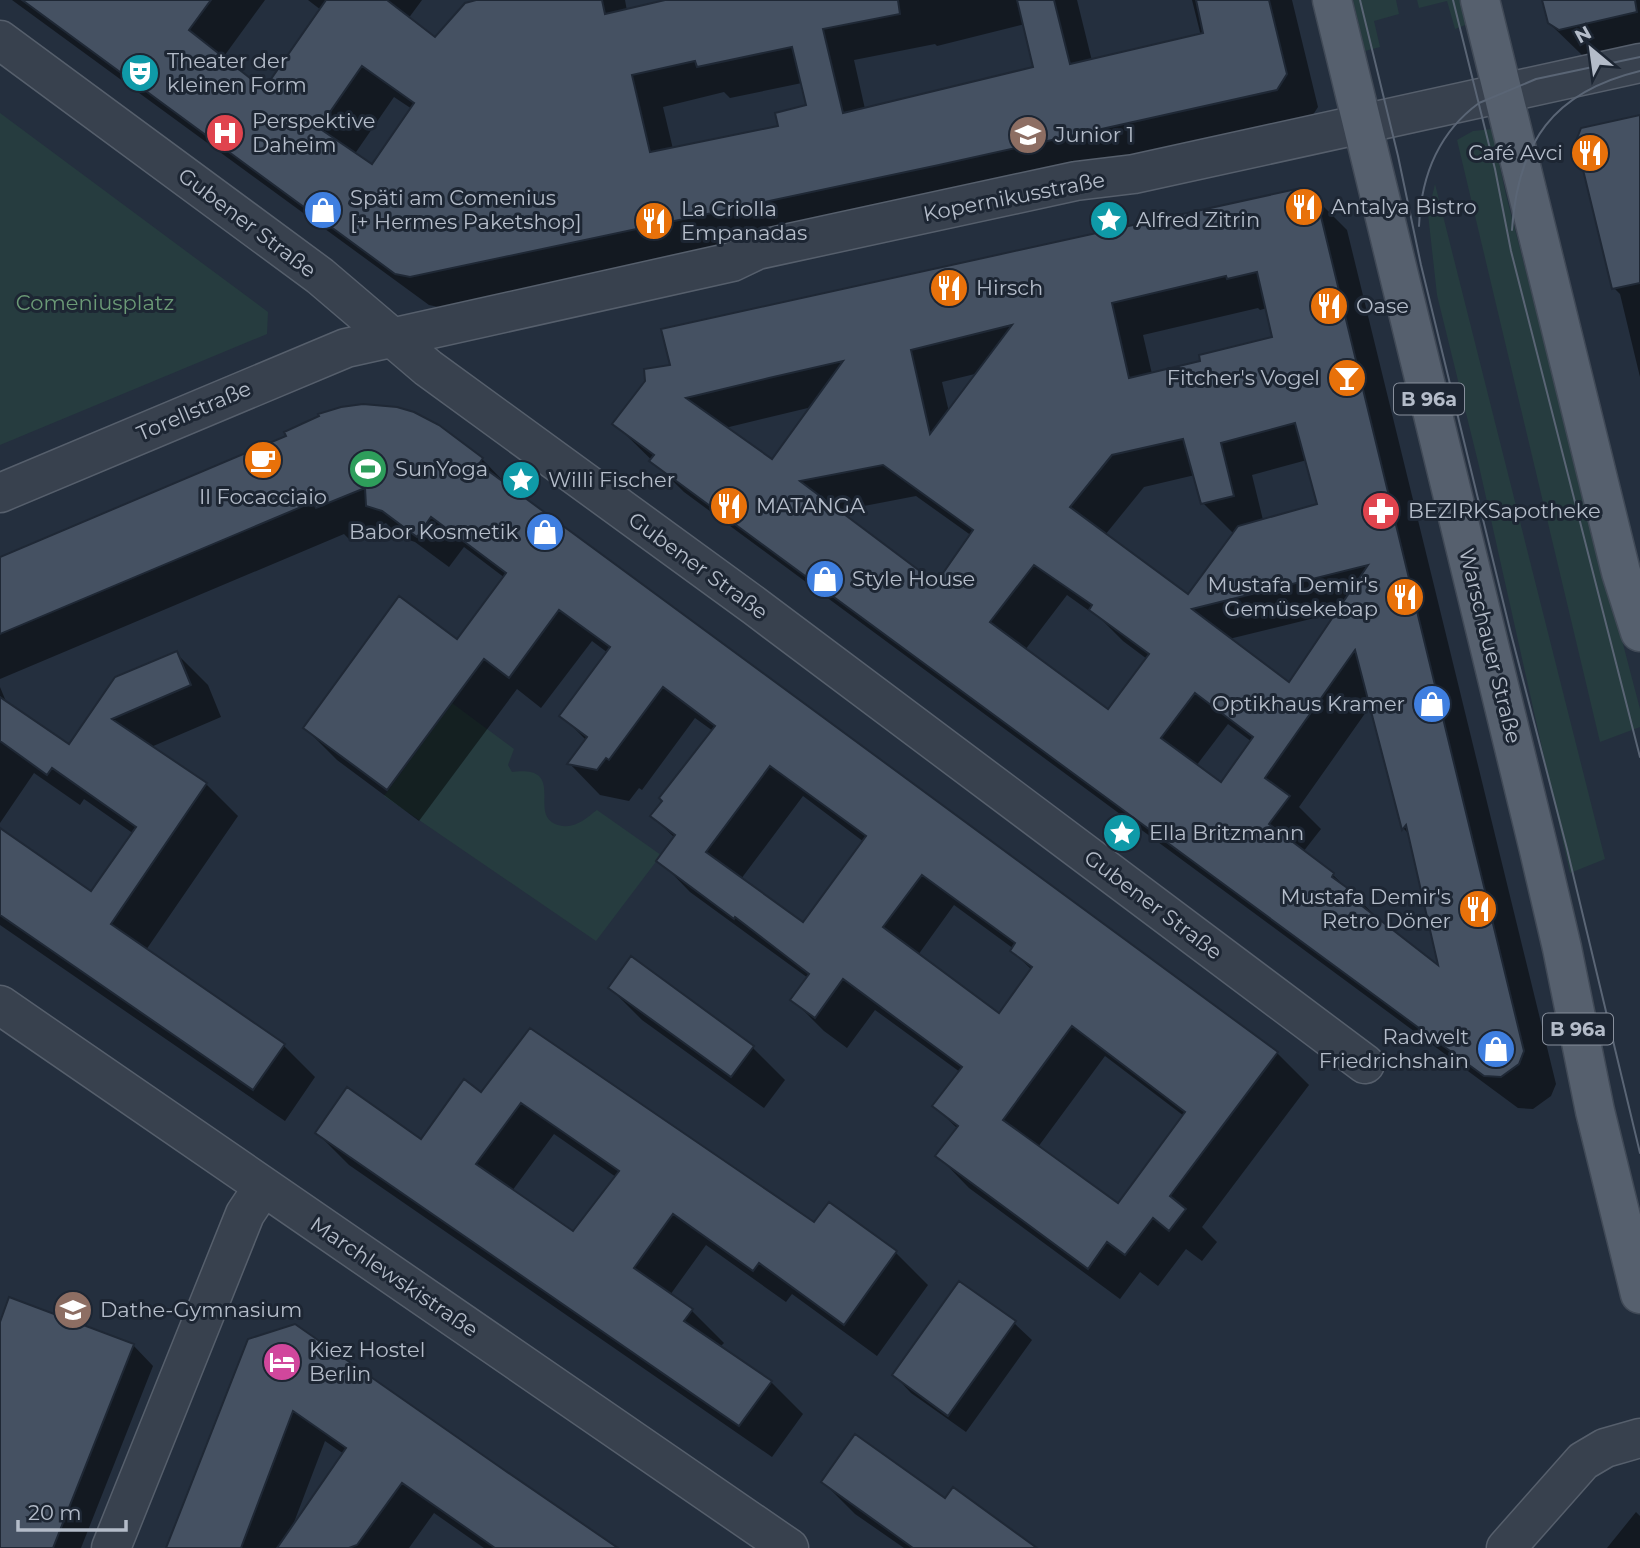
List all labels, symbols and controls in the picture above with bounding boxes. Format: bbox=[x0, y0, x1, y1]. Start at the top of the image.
north arrow bbox=[1556, 14, 1626, 84]
text: N bbox=[1571, 21, 1595, 48]
place label: Theater der kleinen Form bbox=[167, 48, 307, 97]
theatre icon: Theater der kleinen Form bbox=[119, 52, 161, 94]
place label: Perspektive Daheim bbox=[252, 108, 376, 157]
hospital icon: Perspektive Daheim bbox=[204, 112, 246, 154]
school or university icon: Junior 1 bbox=[1007, 114, 1049, 156]
place label: Junior 1 bbox=[1054, 122, 1134, 147]
restaurant icon: Café Avci bbox=[1569, 132, 1611, 174]
place label: Café Avci bbox=[1468, 140, 1563, 165]
street label: Gubener Straße bbox=[173, 163, 321, 283]
street label: Kopernikusstraße bbox=[921, 167, 1107, 226]
place label: Späti am Comenius [+ Hermes Paketshop] bbox=[350, 185, 582, 234]
restaurant icon: Antalya Bistro bbox=[1283, 186, 1325, 228]
shop icon: Späti am Comenius [+ Hermes Paketshop] bbox=[302, 189, 344, 231]
place label: Antalya Bistro bbox=[1331, 194, 1477, 219]
place label: La Criolla Empanadas bbox=[681, 196, 807, 245]
place icon: Alfred Zitrin bbox=[1088, 199, 1130, 241]
restaurant icon: La Criolla Empanadas bbox=[633, 200, 675, 242]
place label: Alfred Zitrin bbox=[1136, 207, 1260, 232]
restaurant icon: Hirsch bbox=[928, 267, 970, 309]
place label: Hirsch bbox=[976, 275, 1043, 300]
restaurant icon: Oase bbox=[1308, 285, 1350, 327]
park label: Comeniusplatz bbox=[16, 290, 174, 315]
place label: Oase bbox=[1356, 293, 1409, 318]
bar icon: Fitcher's Vogel bbox=[1326, 357, 1368, 399]
place label: Fitcher's Vogel bbox=[1167, 365, 1320, 390]
street label: Torellstraße bbox=[133, 375, 255, 446]
road number: B 96a bbox=[1394, 384, 1464, 414]
cafe icon: Il Focacciaio bbox=[242, 439, 284, 481]
sports icon: SunYoga bbox=[347, 448, 389, 490]
place label: SunYoga bbox=[395, 456, 488, 481]
place icon: Willi Fischer bbox=[500, 459, 542, 501]
place label: Willi Fischer bbox=[548, 467, 675, 492]
place label: Il Focacciaio bbox=[199, 484, 327, 509]
restaurant icon: MATANGA bbox=[708, 485, 750, 527]
pharmacy icon: BEZIRKSapotheke bbox=[1360, 490, 1402, 532]
place label: MATANGA bbox=[756, 493, 866, 518]
place label: BEZIRKSapotheke bbox=[1408, 498, 1601, 523]
street label: Gubener Straße bbox=[624, 507, 773, 625]
shop icon: Babor Kosmetik bbox=[524, 511, 566, 553]
place label: Babor Kosmetik bbox=[349, 519, 518, 544]
street label: Warschauer Straße bbox=[1454, 546, 1527, 746]
shop icon: Style House bbox=[804, 558, 846, 600]
place label: Style House bbox=[852, 566, 975, 591]
place label: Mustafa Demir's Gemüsekebap bbox=[1207, 572, 1378, 621]
restaurant icon: Mustafa Demir's Gemüsekebap bbox=[1384, 576, 1426, 618]
shop icon: Optikhaus Kramer bbox=[1411, 683, 1453, 725]
place label: Optikhaus Kramer bbox=[1212, 691, 1405, 716]
place icon: Ella Britzmann bbox=[1101, 812, 1143, 854]
place label: Ella Britzmann bbox=[1149, 820, 1304, 845]
street label: Gubener Straße bbox=[1079, 845, 1227, 965]
place label: Mustafa Demir's Retro Döner bbox=[1280, 884, 1451, 933]
restaurant icon: Mustafa Demir's Retro Döner bbox=[1457, 888, 1499, 930]
road number: B 96a bbox=[1543, 1014, 1613, 1044]
place label: Radwelt Friedrichshain bbox=[1319, 1024, 1469, 1073]
shop icon: Radwelt Friedrichshain bbox=[1475, 1028, 1517, 1070]
street label: Marchlewskistraße bbox=[306, 1211, 483, 1342]
school or university icon: Dathe-Gymnasium bbox=[52, 1289, 94, 1331]
place label: Dathe-Gymnasium bbox=[100, 1297, 302, 1322]
place label: Kiez Hostel Berlin bbox=[309, 1337, 425, 1386]
hotel icon: Kiez Hostel Berlin bbox=[261, 1341, 303, 1383]
scale bar bbox=[18, 1488, 126, 1532]
text: 20 m bbox=[28, 1500, 82, 1525]

